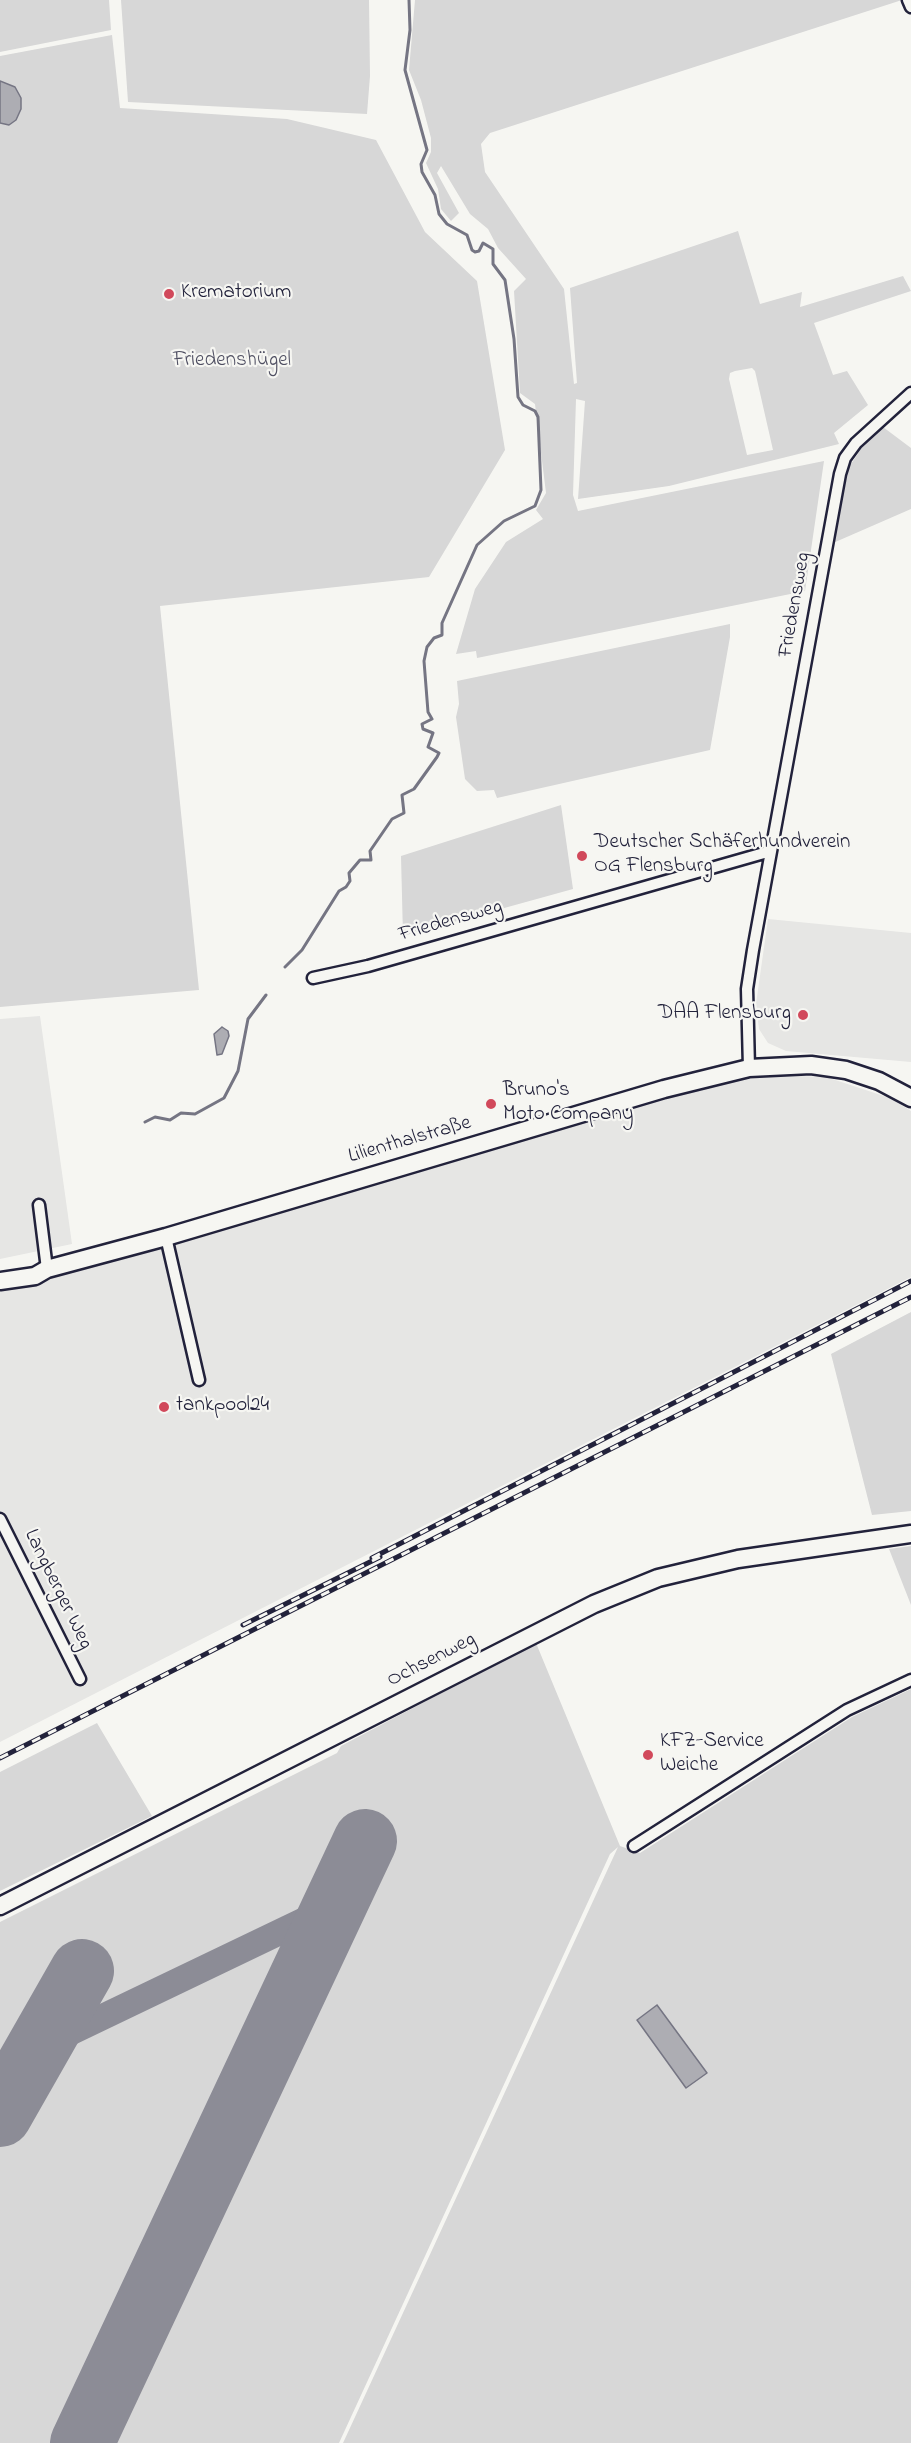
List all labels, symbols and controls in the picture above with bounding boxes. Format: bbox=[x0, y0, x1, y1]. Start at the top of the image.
place label: Krematorium bbox=[181, 281, 291, 307]
marker: Krematorium bbox=[162, 287, 176, 301]
park label: Friedenshügel bbox=[173, 349, 291, 375]
street label: Friedensweg bbox=[774, 550, 818, 660]
place label: Deutscher Schäferhundverein OG Flensburg bbox=[594, 831, 850, 881]
marker: Deutscher Schäferhundverein OG Flensburg bbox=[575, 849, 589, 863]
street label: Friedensweg bbox=[396, 895, 506, 949]
place label: DAA Flensburg bbox=[658, 1002, 791, 1028]
marker: DAA Flensburg bbox=[796, 1008, 810, 1022]
place label: Bruno's Moto Company bbox=[503, 1079, 633, 1129]
marker: Bruno's Moto Company bbox=[484, 1097, 498, 1111]
street label: Lilienthalstraße bbox=[346, 1111, 474, 1171]
place label: tankpool24 bbox=[176, 1394, 269, 1420]
marker: tankpool24 bbox=[157, 1400, 171, 1414]
street label: Langberger Weg bbox=[17, 1526, 97, 1654]
street label: Ochsenweg bbox=[383, 1628, 481, 1694]
place label: KFZ-Service Weiche bbox=[660, 1730, 764, 1780]
marker: KFZ-Service Weiche bbox=[641, 1748, 655, 1762]

